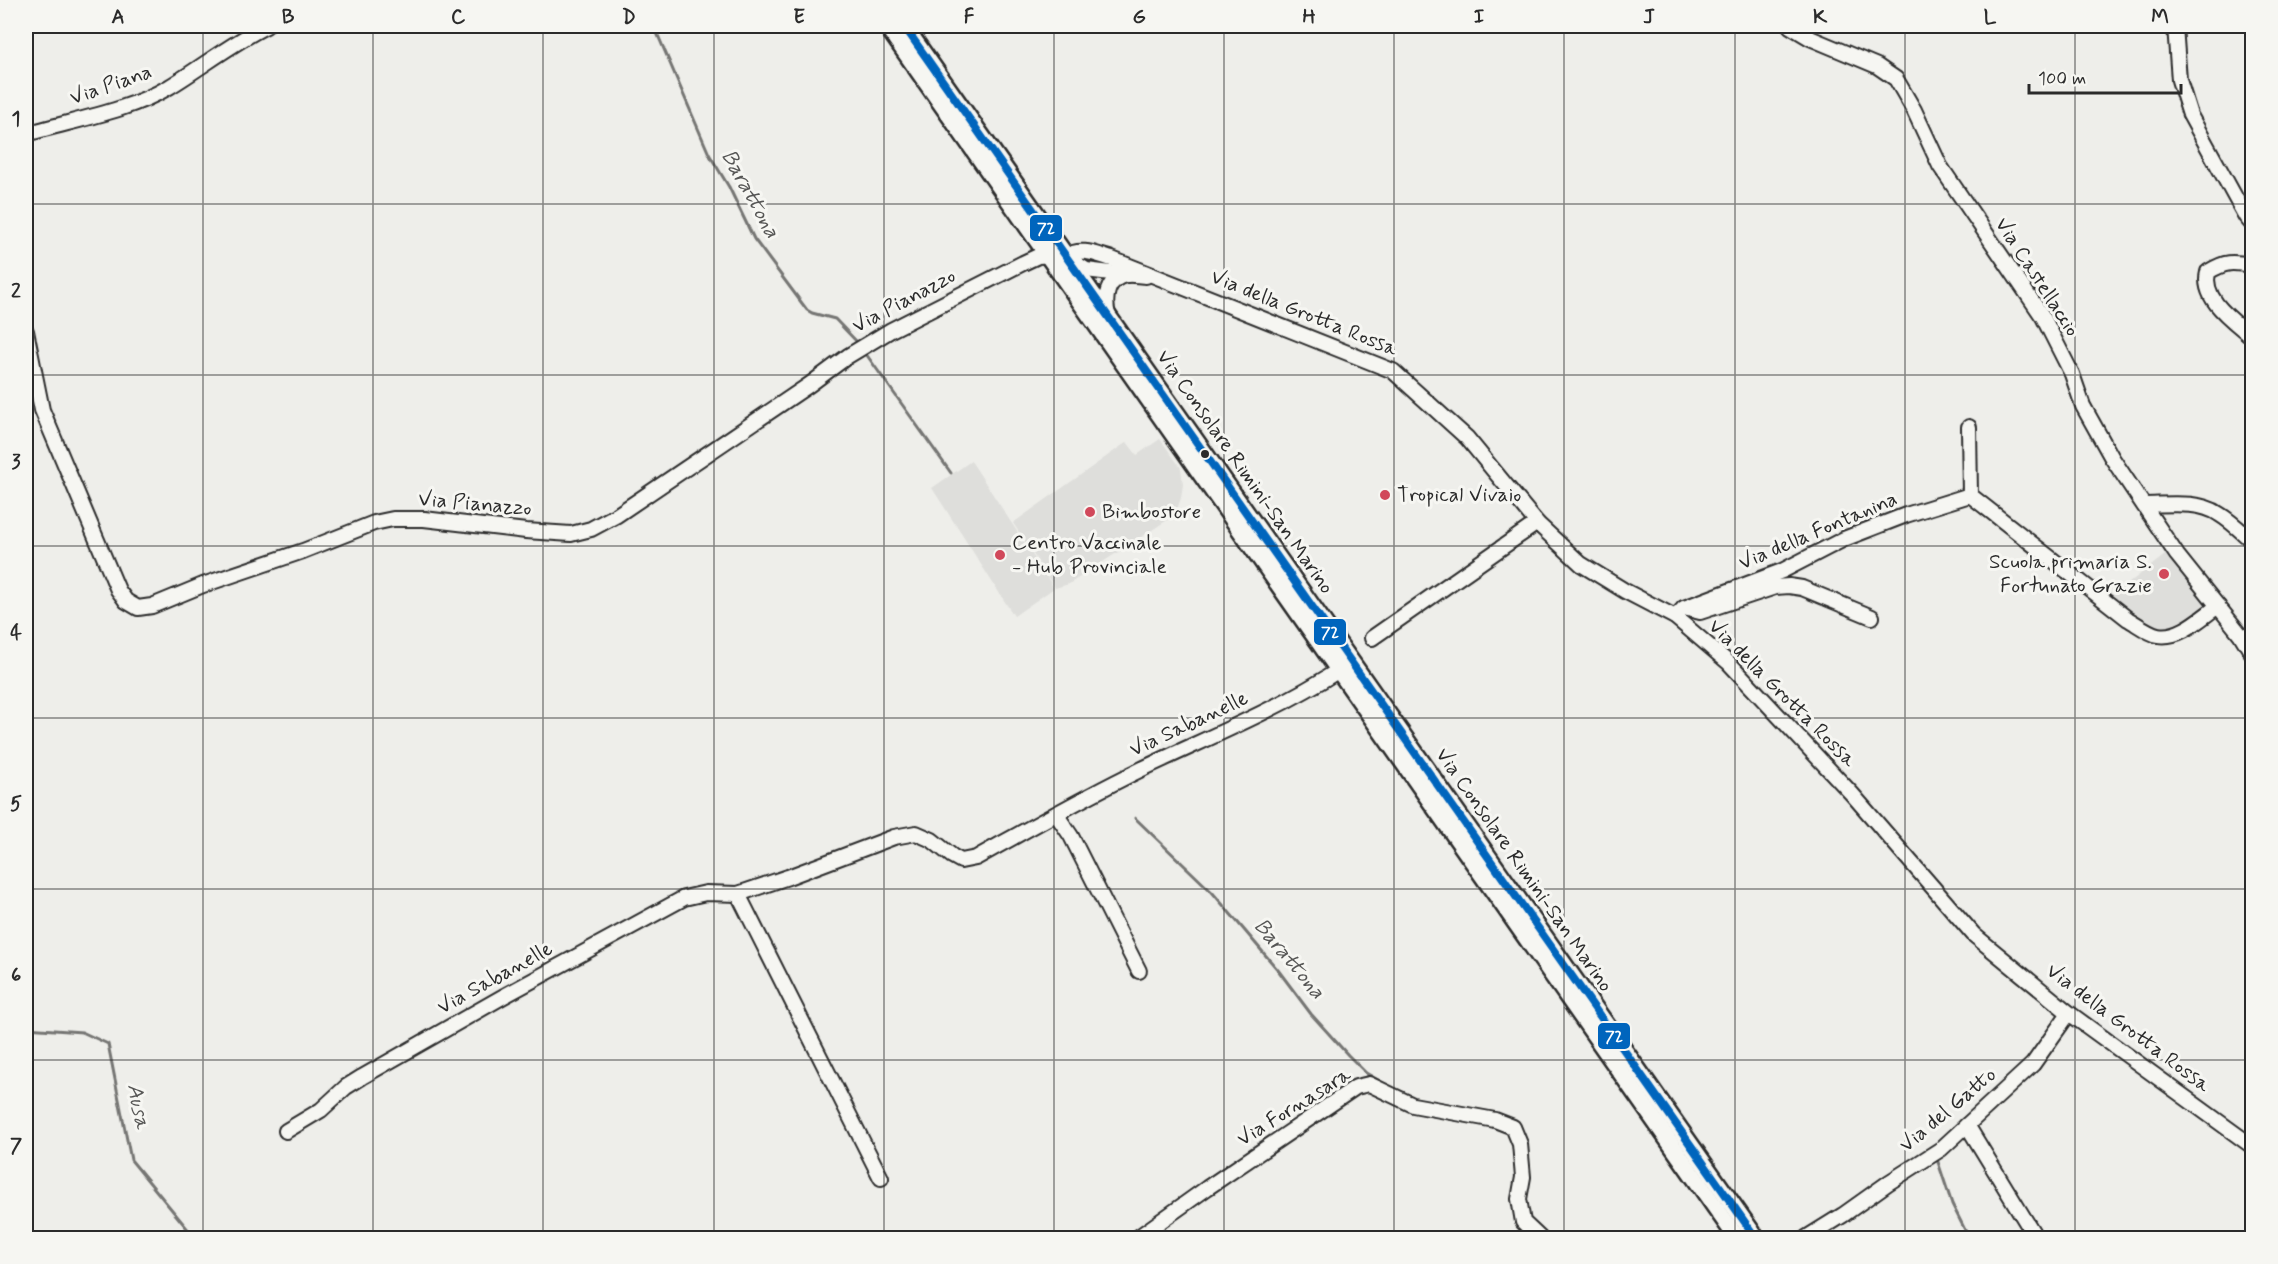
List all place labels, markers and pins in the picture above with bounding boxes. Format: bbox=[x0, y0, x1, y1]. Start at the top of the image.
unlabelled marker bbox=[1199, 448, 1211, 460]
place label: Tropical Vivaio bbox=[1397, 481, 1521, 509]
marker: Tropical Vivaio bbox=[1378, 488, 1392, 502]
place label: Bimbostore bbox=[1102, 498, 1201, 526]
marker: Bimbostore bbox=[1083, 505, 1097, 519]
place label: Centro Vaccinale - Hub Provinciale bbox=[1012, 529, 1167, 581]
marker: Centro Vaccinale - Hub Provinciale bbox=[993, 548, 1007, 562]
place label: Scuola primaria S. Fortunato Grazie bbox=[1989, 548, 2152, 600]
marker: Scuola primaria S. Fortunato Grazie bbox=[2157, 567, 2171, 581]

